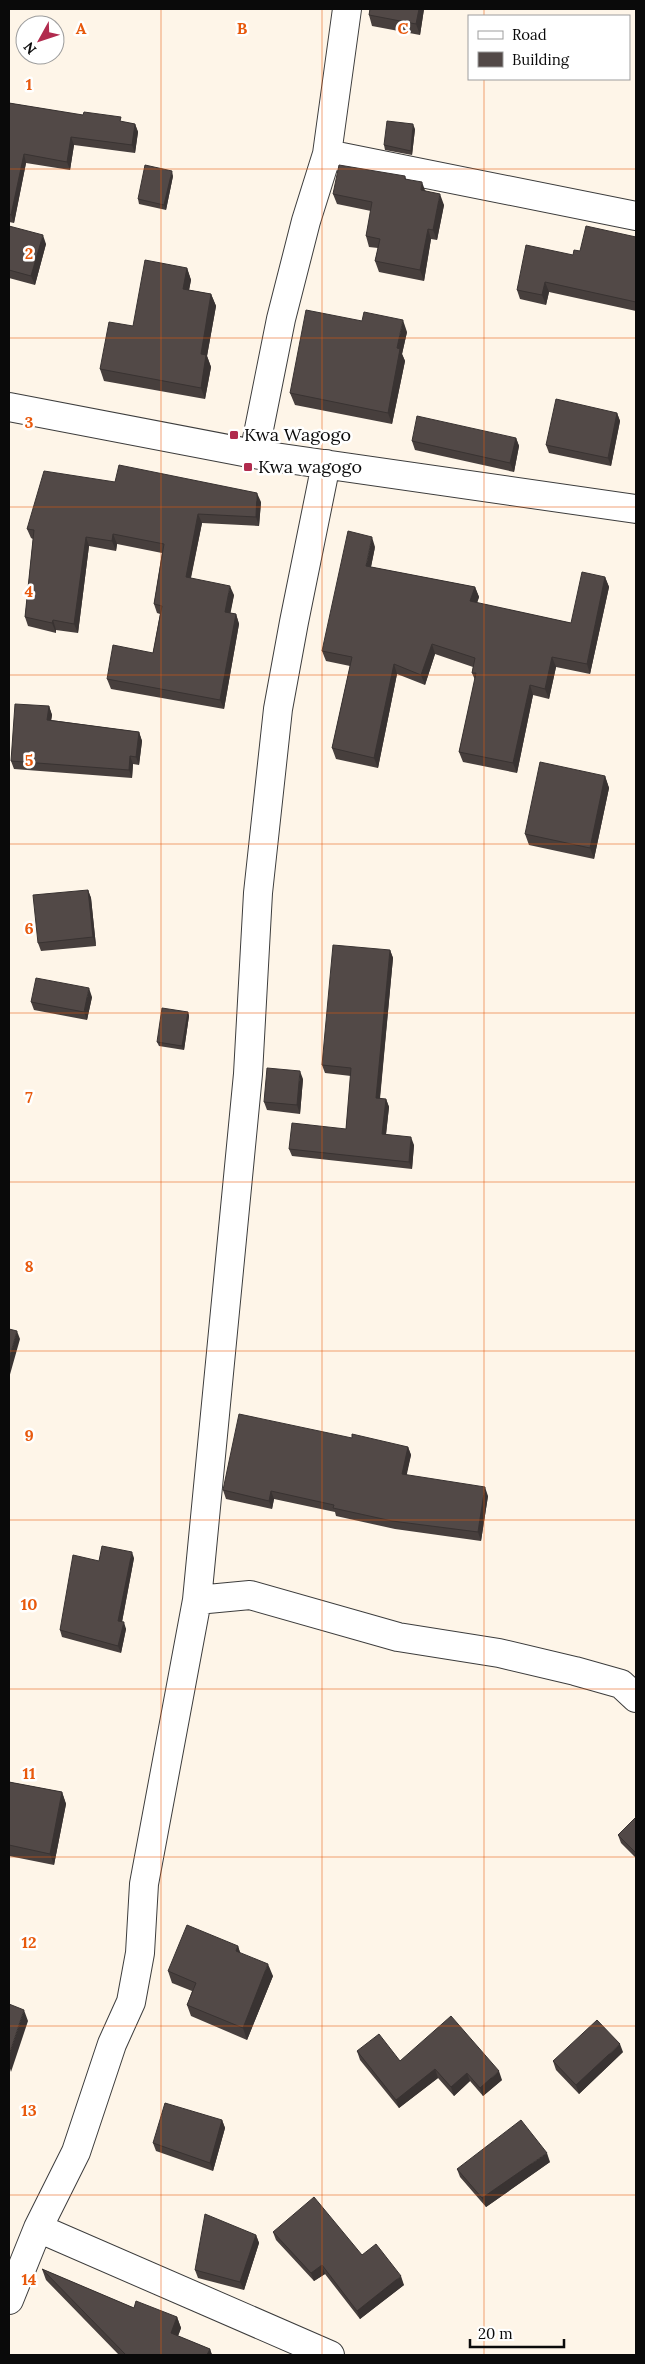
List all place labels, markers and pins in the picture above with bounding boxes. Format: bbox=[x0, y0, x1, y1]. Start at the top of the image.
place label: Kwa Wagogo bbox=[244, 423, 351, 446]
marker: Kwa Wagogo bbox=[228, 429, 240, 441]
place label: Kwa wagogo bbox=[258, 455, 362, 478]
marker: Kwa wagogo bbox=[242, 461, 254, 473]

